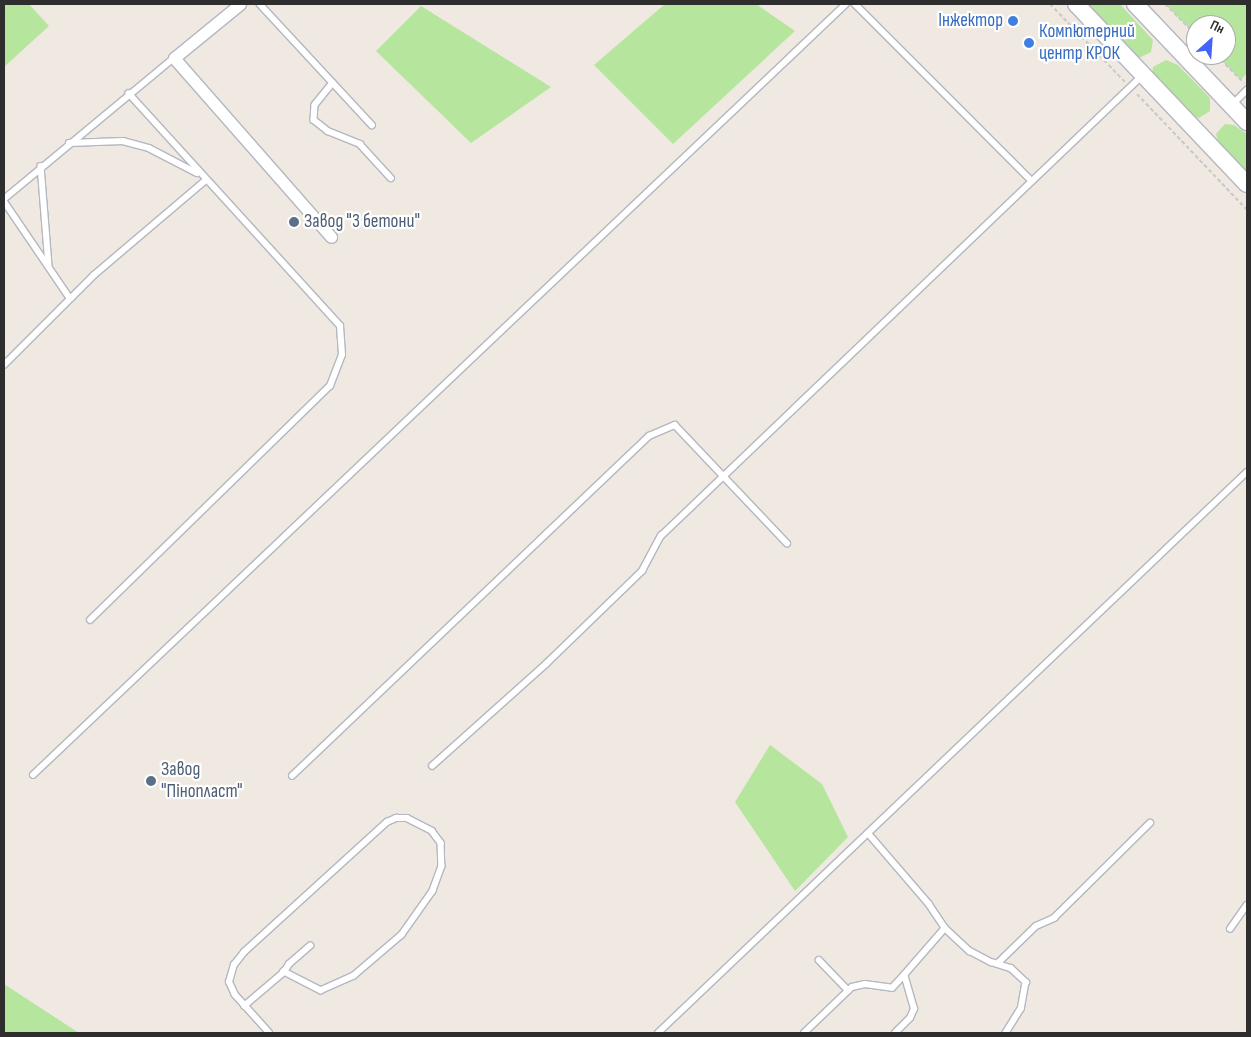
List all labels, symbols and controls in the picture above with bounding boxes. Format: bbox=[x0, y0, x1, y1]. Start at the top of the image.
place label: Інжектор bbox=[938, 10, 1003, 32]
marker: Інжектор bbox=[1007, 15, 1019, 27]
north arrow bbox=[1186, 15, 1236, 65]
text: Пн bbox=[1208, 16, 1227, 38]
place label: Компютерний центр КРОК bbox=[1039, 21, 1135, 65]
marker: Компютерний центр КРОК bbox=[1023, 37, 1035, 49]
place label: Завод "3 бетони" bbox=[304, 211, 420, 233]
marker: Завод "3 бетони" bbox=[288, 216, 300, 228]
place label: Завод "Пінопласт" bbox=[161, 759, 242, 803]
marker: Завод "Пінопласт" bbox=[145, 775, 157, 787]

